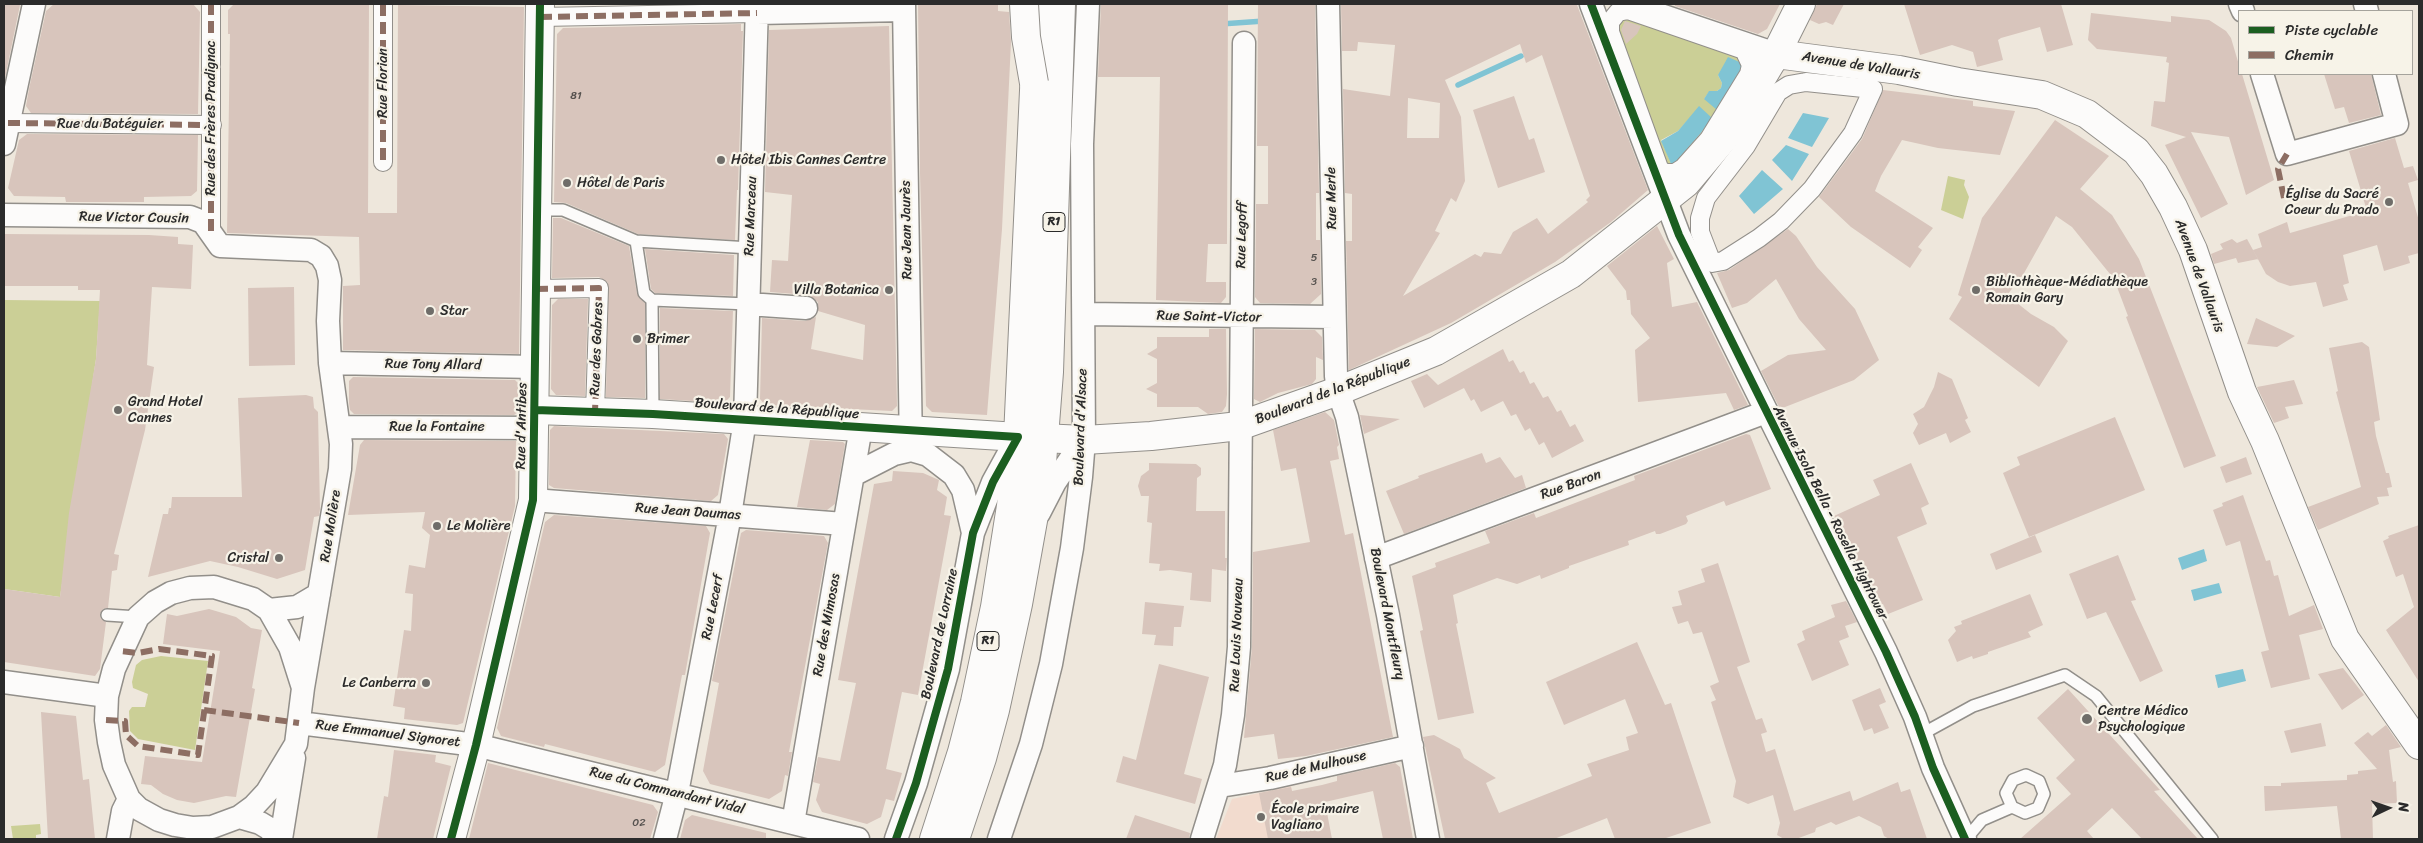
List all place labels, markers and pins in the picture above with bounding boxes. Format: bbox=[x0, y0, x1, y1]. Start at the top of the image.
place label: Hôtel Ibis Cannes Centre bbox=[731, 152, 886, 168]
marker: Hôtel Ibis Cannes Centre bbox=[715, 154, 727, 166]
place label: Hôtel de Paris bbox=[577, 175, 665, 191]
marker: Hôtel de Paris bbox=[561, 177, 573, 189]
place label: Église du Sacré Coeur du Prado bbox=[2285, 186, 2379, 218]
marker: Église du Sacré Coeur du Prado bbox=[2383, 196, 2395, 208]
place label: Bibliothèque-Médiathèque Romain Gary bbox=[1986, 274, 2148, 306]
place label: Villa Botanica bbox=[794, 282, 879, 298]
marker: Villa Botanica bbox=[883, 284, 895, 296]
marker: Bibliothèque-Médiathèque Romain Gary bbox=[1970, 284, 1982, 296]
place label: Star bbox=[440, 303, 468, 319]
marker: Star bbox=[424, 305, 436, 317]
place label: Brimer bbox=[647, 331, 689, 347]
marker: Brimer bbox=[631, 333, 643, 345]
place label: Grand Hotel Cannes bbox=[128, 394, 202, 427]
marker: Grand Hotel Cannes bbox=[112, 404, 124, 416]
place label: Le Molière bbox=[447, 518, 510, 534]
marker: Le Molière bbox=[431, 520, 443, 532]
place label: Cristal bbox=[228, 550, 269, 566]
marker: Cristal bbox=[273, 552, 285, 564]
place label: Le Canberra bbox=[342, 675, 416, 691]
marker: Le Canberra bbox=[420, 677, 432, 689]
place label: Centre Médico Psychologique bbox=[2098, 703, 2188, 736]
marker: Centre Médico Psychologique bbox=[2080, 712, 2094, 726]
place label: École primaire Vagliano bbox=[1271, 801, 1359, 834]
marker: École primaire Vagliano bbox=[1255, 811, 1267, 823]

